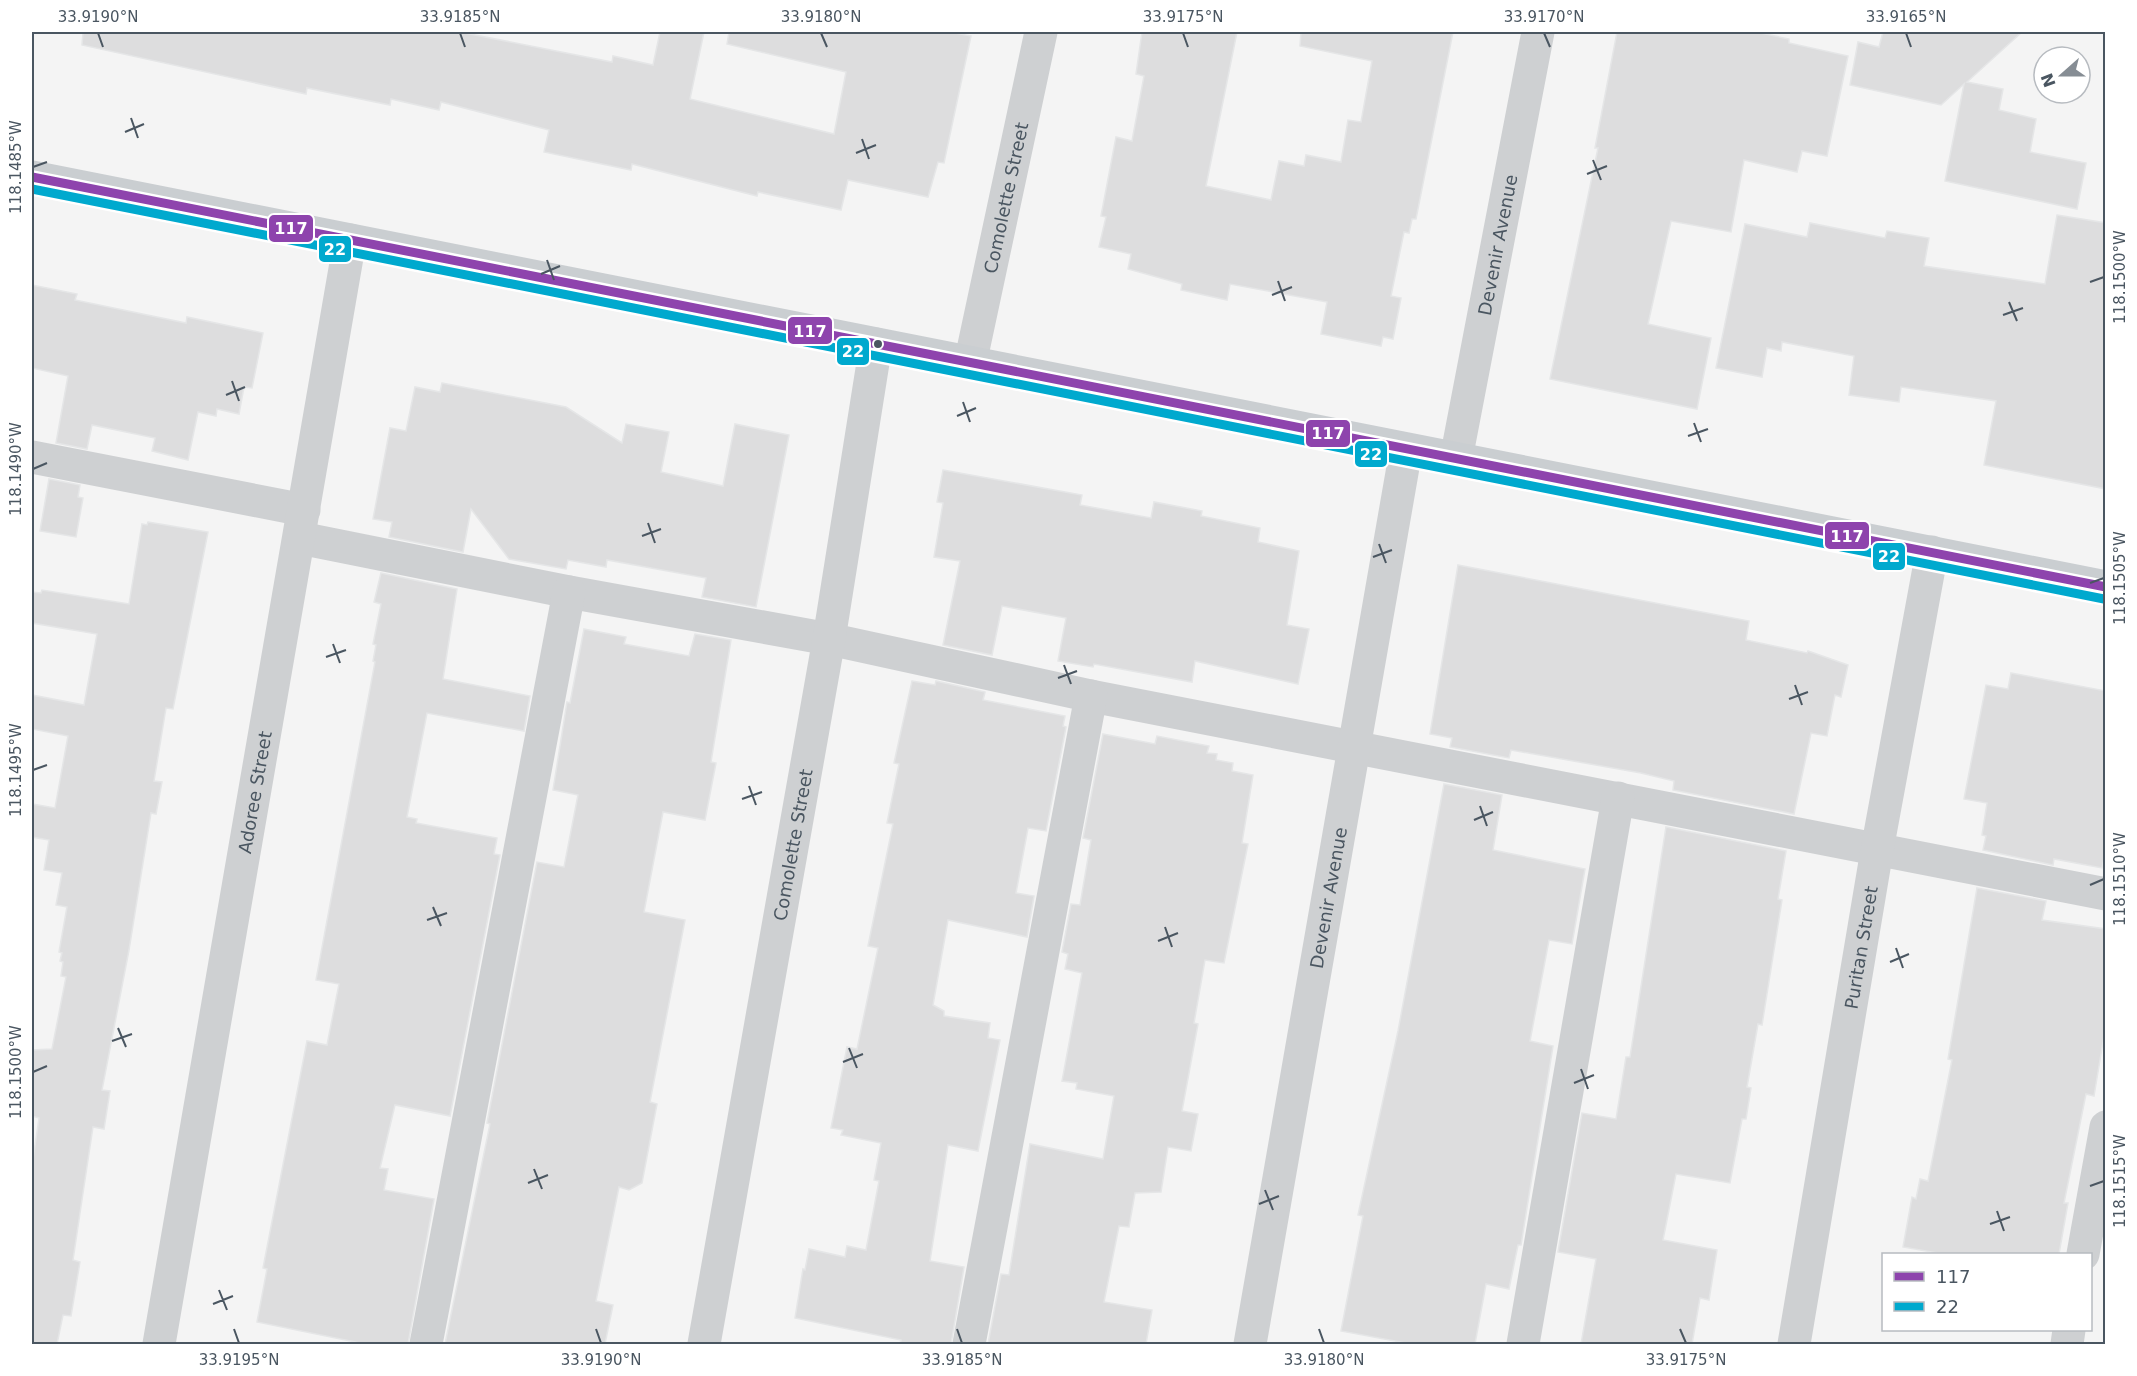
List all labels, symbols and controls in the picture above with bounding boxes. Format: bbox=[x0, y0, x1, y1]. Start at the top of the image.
text: 33.9190°N bbox=[58, 8, 138, 26]
text: 33.9185°N bbox=[420, 8, 500, 26]
text: 33.9180°N bbox=[781, 8, 861, 26]
text: 33.9175°N bbox=[1143, 8, 1223, 26]
text: 33.9170°N bbox=[1504, 8, 1584, 26]
text: 33.9165°N bbox=[1866, 8, 1946, 26]
north arrow bbox=[2032, 45, 2092, 105]
text: N bbox=[2037, 71, 2060, 90]
text: 118.1485°W bbox=[7, 120, 25, 214]
street label: Comolette Street bbox=[979, 120, 1032, 275]
street label: Devenir Avenue bbox=[1473, 173, 1521, 317]
line badge: 117 bbox=[268, 214, 314, 243]
text: 117 bbox=[274, 219, 308, 238]
text: 118.1500°W bbox=[2111, 230, 2129, 324]
line badge: 22 bbox=[318, 235, 352, 263]
text: 22 bbox=[324, 240, 346, 259]
line badge: 117 bbox=[787, 316, 833, 345]
text: 117 bbox=[793, 322, 827, 341]
line badge: 22 bbox=[836, 337, 870, 366]
unlabelled marker bbox=[872, 338, 884, 350]
text: 22 bbox=[842, 342, 864, 361]
line badge: 117 bbox=[1305, 419, 1351, 448]
text: 118.1490°W bbox=[7, 422, 25, 516]
text: 117 bbox=[1311, 424, 1345, 443]
line badge: 22 bbox=[1354, 440, 1388, 468]
text: 22 bbox=[1360, 445, 1382, 464]
line badge: 117 bbox=[1824, 521, 1870, 550]
text: 117 bbox=[1830, 527, 1864, 546]
text: 118.1505°W bbox=[2111, 531, 2129, 625]
line badge: 22 bbox=[1872, 542, 1906, 571]
text: 22 bbox=[1878, 547, 1900, 566]
text: 118.1495°W bbox=[7, 723, 25, 817]
street label: Adoree Street bbox=[234, 729, 275, 855]
street label: Comolette Street bbox=[769, 767, 816, 922]
street label: Devenir Avenue bbox=[1305, 825, 1351, 970]
text: 118.1510°W bbox=[2111, 832, 2129, 926]
street label: Puritan Street bbox=[1840, 884, 1881, 1011]
text: 118.1500°W bbox=[7, 1025, 25, 1119]
text: 118.1515°W bbox=[2111, 1134, 2129, 1228]
legend bbox=[1882, 1253, 2092, 1331]
text: 117 bbox=[1936, 1266, 1970, 1287]
text: 22 bbox=[1936, 1296, 1959, 1317]
text: 33.9195°N bbox=[199, 1351, 279, 1369]
text: 33.9190°N bbox=[561, 1351, 641, 1369]
text: 33.9185°N bbox=[922, 1351, 1002, 1369]
text: 33.9180°N bbox=[1284, 1351, 1364, 1369]
text: 33.9175°N bbox=[1646, 1351, 1726, 1369]

